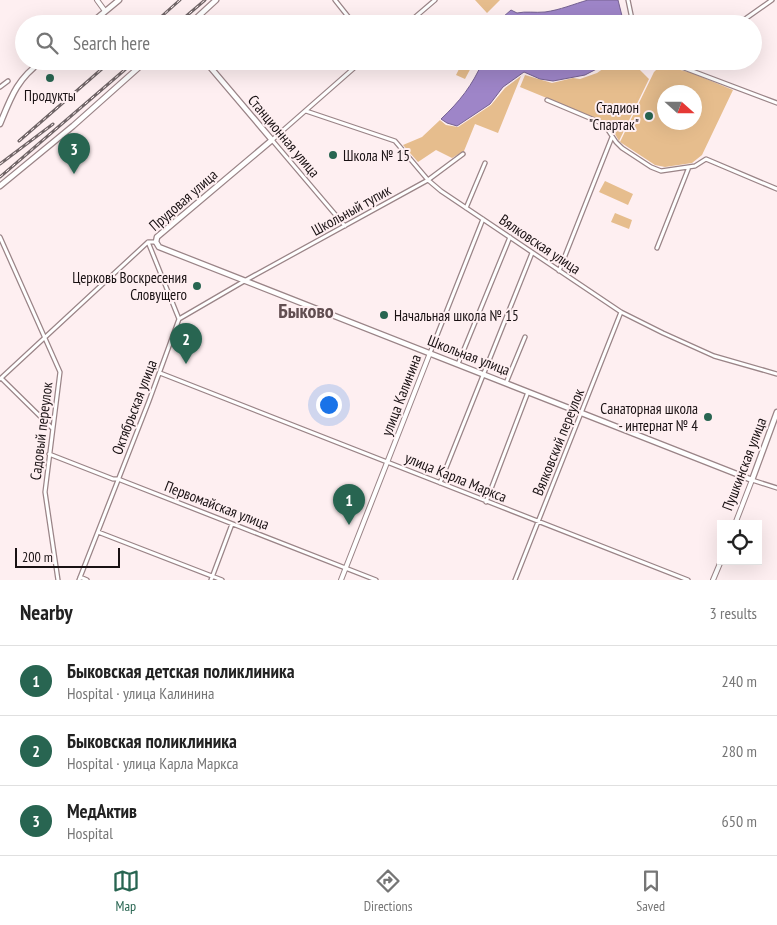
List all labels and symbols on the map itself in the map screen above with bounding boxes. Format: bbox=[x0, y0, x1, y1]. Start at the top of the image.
marker: Продукты bbox=[44, 72, 56, 84]
north arrow bbox=[657, 85, 702, 130]
place label: Продукты bbox=[24, 86, 76, 105]
street label: Станционная улица bbox=[244, 91, 324, 181]
place label: Стадион "Спартак" bbox=[589, 98, 639, 134]
marker: Стадион "Спартак" bbox=[643, 110, 655, 122]
pin: 3 bbox=[58, 133, 90, 174]
place label: Школа № 15 bbox=[343, 146, 410, 165]
marker: Школа № 15 bbox=[327, 149, 339, 161]
street label: Прудовая улица bbox=[145, 165, 221, 235]
street label: Школьный тупик bbox=[308, 180, 394, 240]
street label: Вялковская улица bbox=[496, 210, 584, 278]
place label: Церковь Воскресения Словущего bbox=[72, 268, 187, 304]
marker: Церковь Воскресения Словущего bbox=[191, 280, 203, 292]
district label: Быково bbox=[278, 298, 334, 324]
place label: Начальная школа № 15 bbox=[394, 306, 519, 325]
marker: Начальная школа № 15 bbox=[378, 309, 390, 321]
pin: 2 bbox=[170, 323, 202, 364]
street label: Школьная улица bbox=[425, 331, 513, 379]
street label: улица Калинина bbox=[377, 352, 425, 438]
street label: Октябрьская улица bbox=[107, 357, 161, 457]
street label: Садовый переулок bbox=[26, 381, 56, 481]
street label: Вялковский переулок bbox=[528, 386, 588, 498]
your location bbox=[316, 392, 342, 418]
place label: Санаторная школа - интернат № 4 bbox=[600, 399, 698, 435]
marker: Санаторная школа - интернат № 4 bbox=[702, 411, 714, 423]
street label: Пушкинская улица bbox=[718, 415, 770, 513]
street label: улица Карла Маркса bbox=[402, 448, 510, 506]
street label: Первомайская улица bbox=[162, 476, 272, 534]
pin: 1 bbox=[333, 484, 365, 525]
scale bar bbox=[15, 545, 120, 568]

